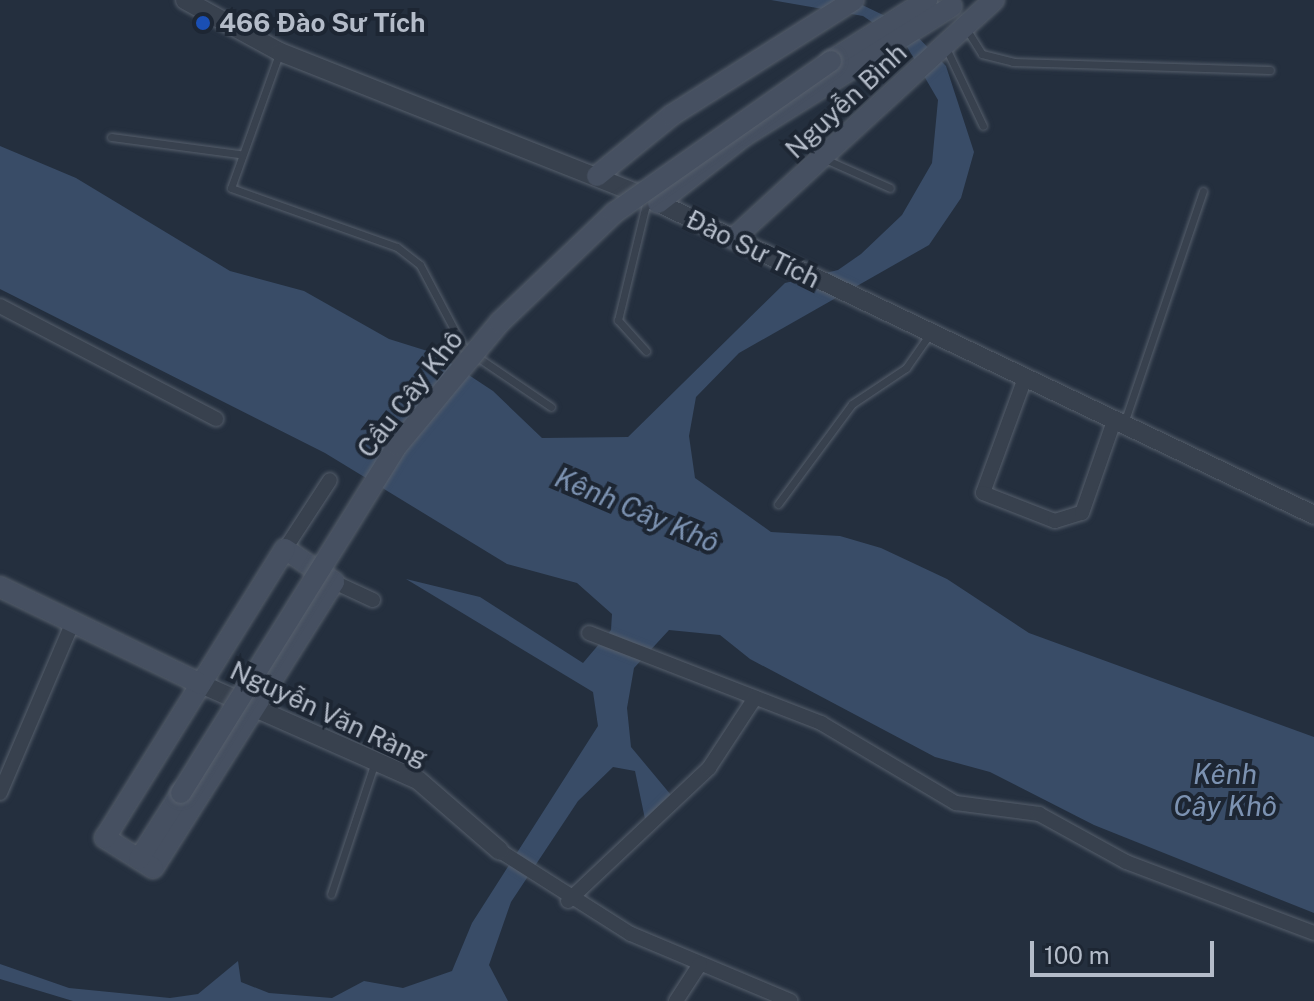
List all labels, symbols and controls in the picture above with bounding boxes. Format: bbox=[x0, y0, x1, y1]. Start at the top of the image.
place label: 466 Đào Sư Tích bbox=[219, 7, 426, 39]
marker: 466 Đào Sư Tích bbox=[194, 14, 212, 32]
street label: Nguyễn Bình bbox=[779, 37, 913, 165]
street label: Đào Sư Tích bbox=[681, 203, 825, 295]
street label: Cầu Cây Khô bbox=[351, 324, 469, 464]
water label: Kênh Cây Khô bbox=[550, 460, 724, 560]
street label: Nguyễn Văn Ràng bbox=[225, 654, 433, 774]
water label: Kênh Cây Khô bbox=[1173, 757, 1277, 823]
scale bar bbox=[1034, 925, 1218, 975]
text: 100 m bbox=[1044, 941, 1110, 969]

